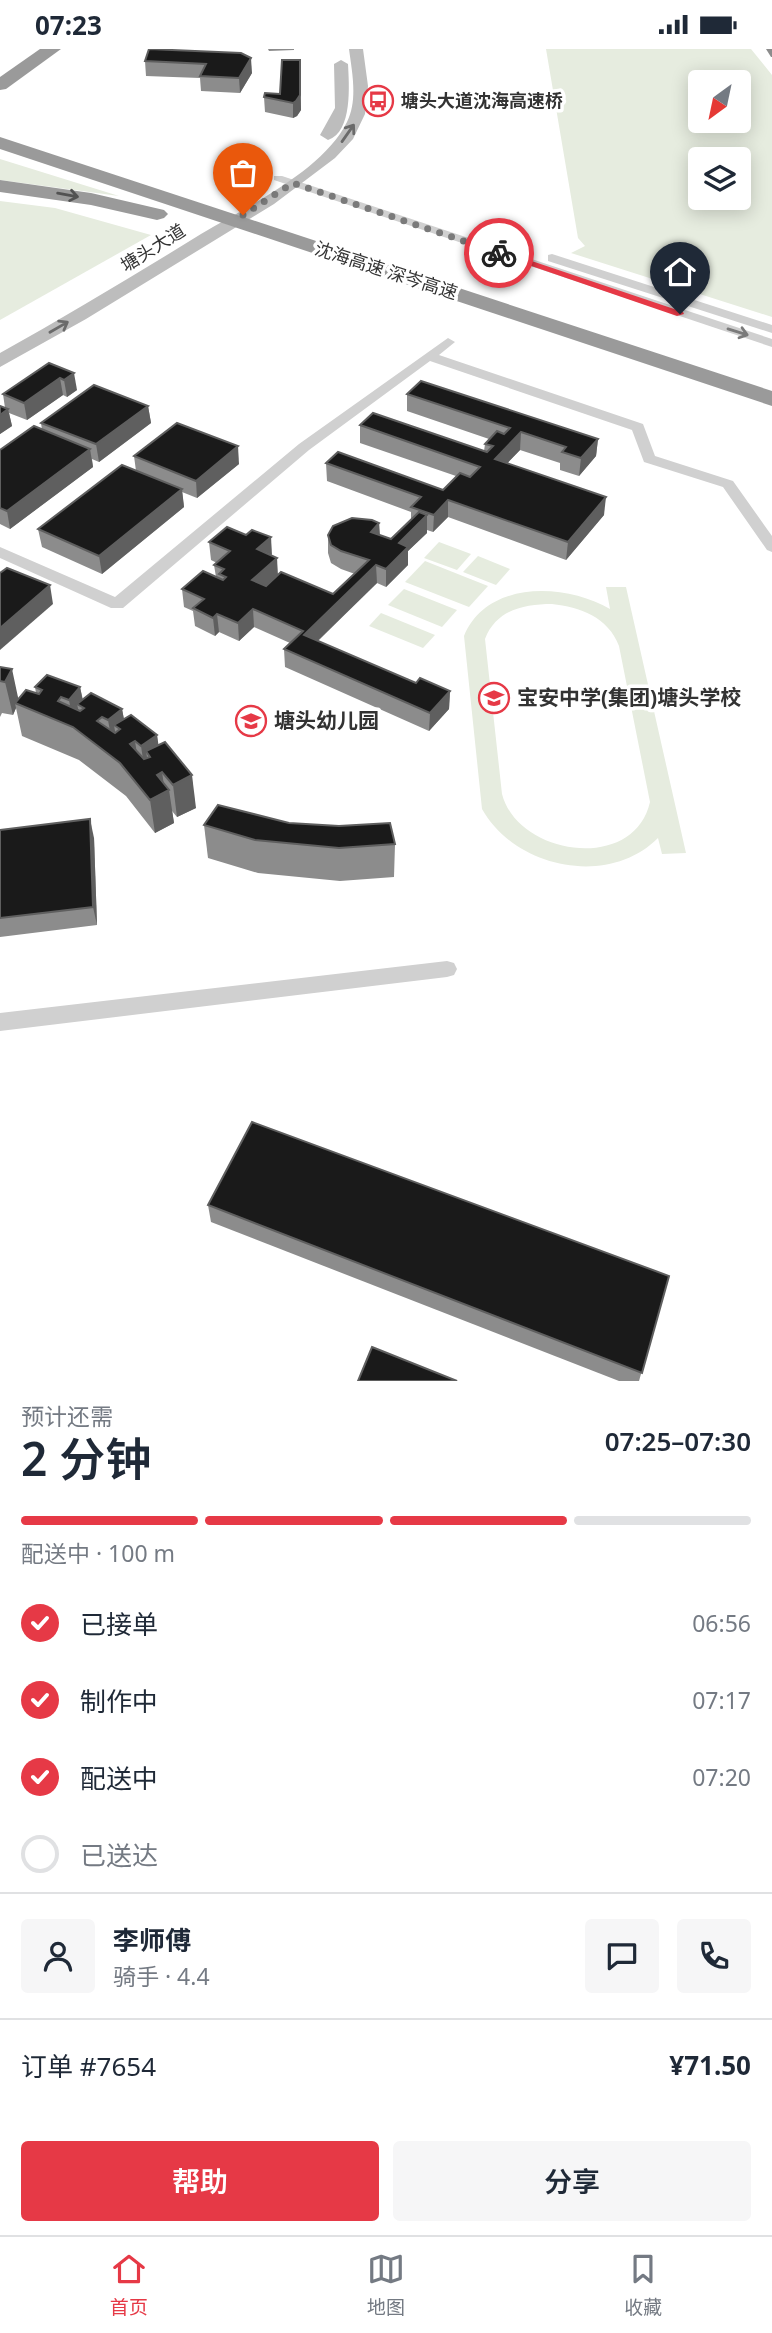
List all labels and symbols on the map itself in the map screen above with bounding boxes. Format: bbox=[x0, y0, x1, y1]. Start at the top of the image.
north arrow bbox=[688, 70, 751, 133]
bus stop icon: 塘头大道沈海高速桥 bbox=[361, 84, 395, 118]
place label: 塘头大道沈海高速桥 bbox=[401, 88, 563, 112]
one-way arrow bbox=[341, 124, 355, 143]
pin bbox=[213, 143, 273, 215]
one-way arrow bbox=[56, 189, 79, 202]
street label: 塘头大道 bbox=[116, 218, 189, 276]
courier bbox=[464, 218, 534, 288]
street label: 沈海高速 深岑高速 bbox=[312, 236, 461, 304]
pin bbox=[650, 242, 710, 314]
one-way arrow bbox=[49, 320, 69, 334]
one-way arrow bbox=[726, 327, 748, 340]
school or university icon: 宝安中学(集团)塘头学校 bbox=[477, 681, 511, 715]
place label: 宝安中学(集团)塘头学校 bbox=[517, 683, 741, 711]
school or university icon: 塘头幼儿园 bbox=[234, 704, 268, 738]
place label: 塘头幼儿园 bbox=[274, 706, 379, 734]

